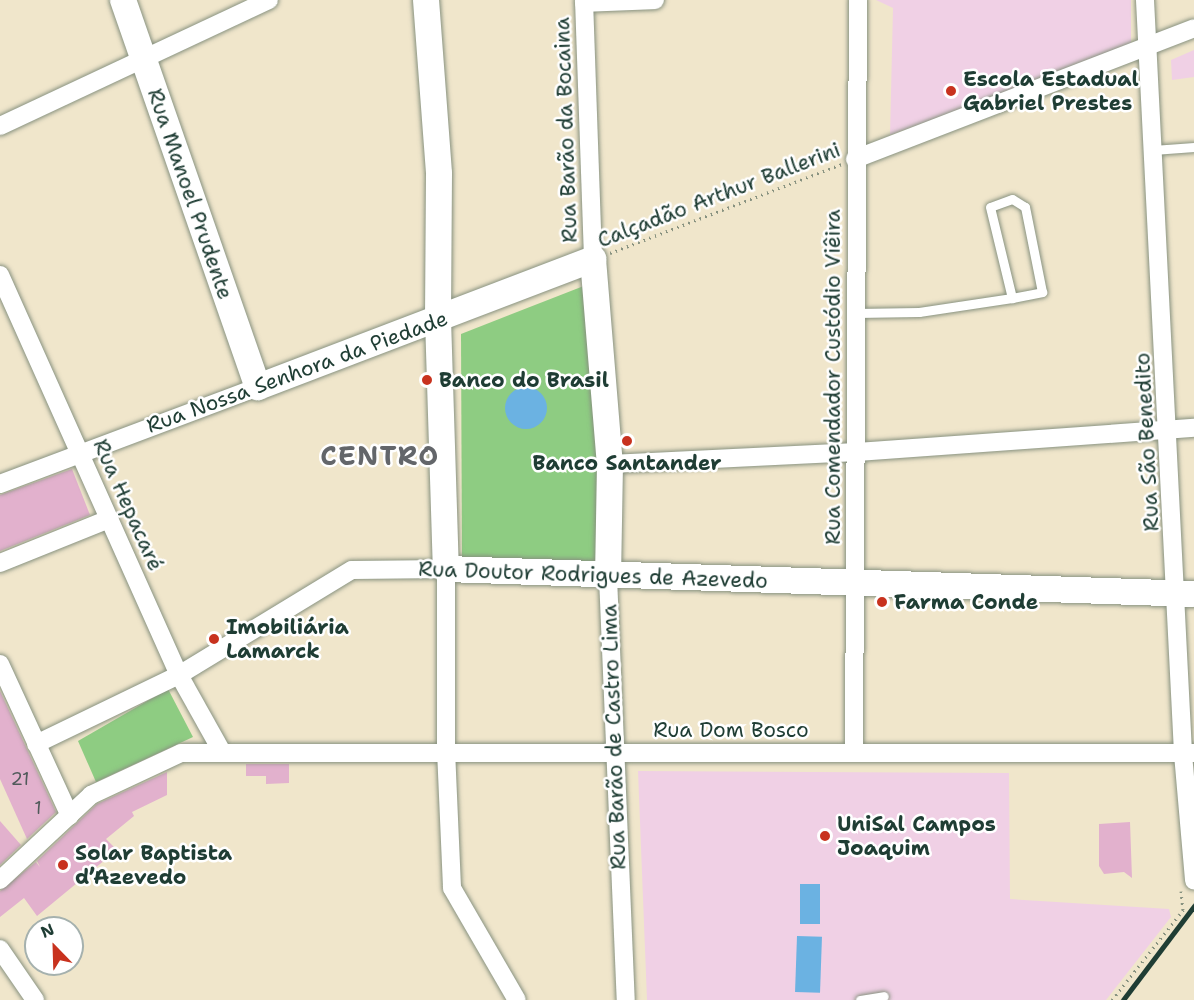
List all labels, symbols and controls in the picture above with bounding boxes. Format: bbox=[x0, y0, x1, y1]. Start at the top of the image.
street label: Rua Barão da Bocaina bbox=[549, 17, 583, 243]
place label: Escola Estadual Gabriel Prestes bbox=[963, 66, 1139, 116]
marker: Escola Estadual Gabriel Prestes bbox=[944, 84, 958, 98]
street label: Rua Manoel Prudente bbox=[142, 85, 238, 303]
street label: Calçadão Arthur Ballerini bbox=[594, 137, 844, 253]
street label: Rua Comendador Custódio Viêira bbox=[820, 209, 846, 545]
street label: Rua Nossa Senhora da Piedade bbox=[143, 306, 451, 438]
street label: Rua São Benedito bbox=[1130, 352, 1164, 532]
place label: Banco do Brasil bbox=[439, 367, 609, 393]
marker: Banco do Brasil bbox=[420, 373, 434, 387]
marker: Banco Santander bbox=[620, 434, 634, 448]
street label: Rua Hepacaré bbox=[88, 435, 168, 575]
district label: CENTRO bbox=[320, 440, 440, 472]
place label: Banco Santander bbox=[533, 450, 721, 476]
street label: Rua Doutor Rodrigues de Azevedo bbox=[418, 556, 768, 594]
place label: Farma Conde bbox=[894, 589, 1038, 615]
marker: Farma Conde bbox=[875, 595, 889, 609]
street label: Rua Barão de Castro Lima bbox=[597, 604, 631, 870]
place label: Imobiliária Lamarck bbox=[226, 614, 349, 664]
marker: Imobiliária Lamarck bbox=[207, 632, 221, 646]
street label: Rua Dom Bosco bbox=[653, 717, 809, 743]
house number: 21 bbox=[10, 768, 30, 790]
house number: 1 bbox=[34, 797, 42, 819]
place label: UniSal Campos Joaquim bbox=[837, 811, 996, 861]
marker: UniSal Campos Joaquim bbox=[818, 829, 832, 843]
place label: Solar Baptista d’Azevedo bbox=[75, 840, 232, 890]
marker: Solar Baptista d’Azevedo bbox=[56, 858, 70, 872]
north arrow bbox=[24, 916, 84, 976]
text: N bbox=[38, 919, 57, 943]

